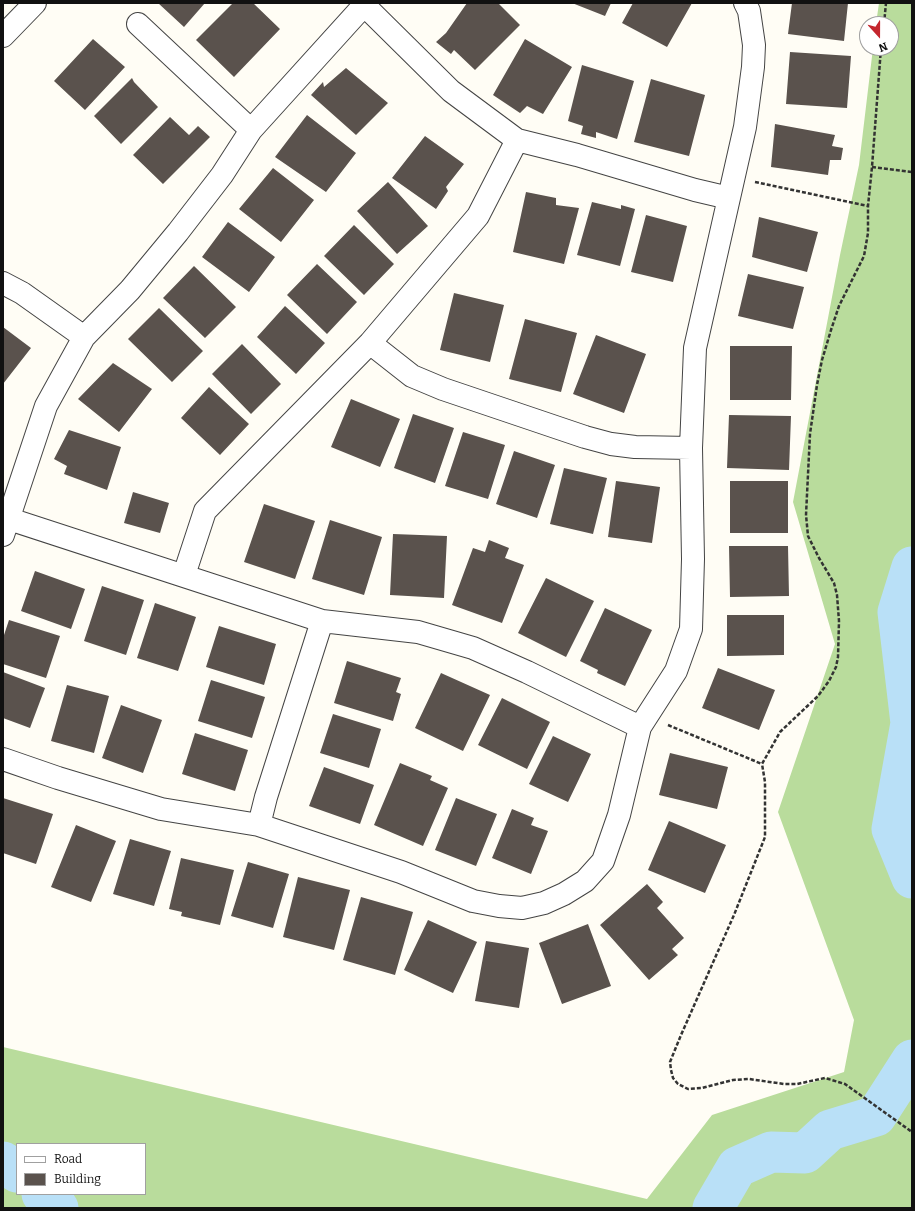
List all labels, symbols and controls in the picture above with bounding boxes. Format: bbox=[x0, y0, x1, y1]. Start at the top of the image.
north arrow bbox=[859, 16, 899, 56]
text: N bbox=[877, 39, 889, 54]
legend bbox=[16, 1143, 146, 1195]
text: Road bbox=[54, 1152, 82, 1166]
text: Building bbox=[54, 1172, 101, 1186]

